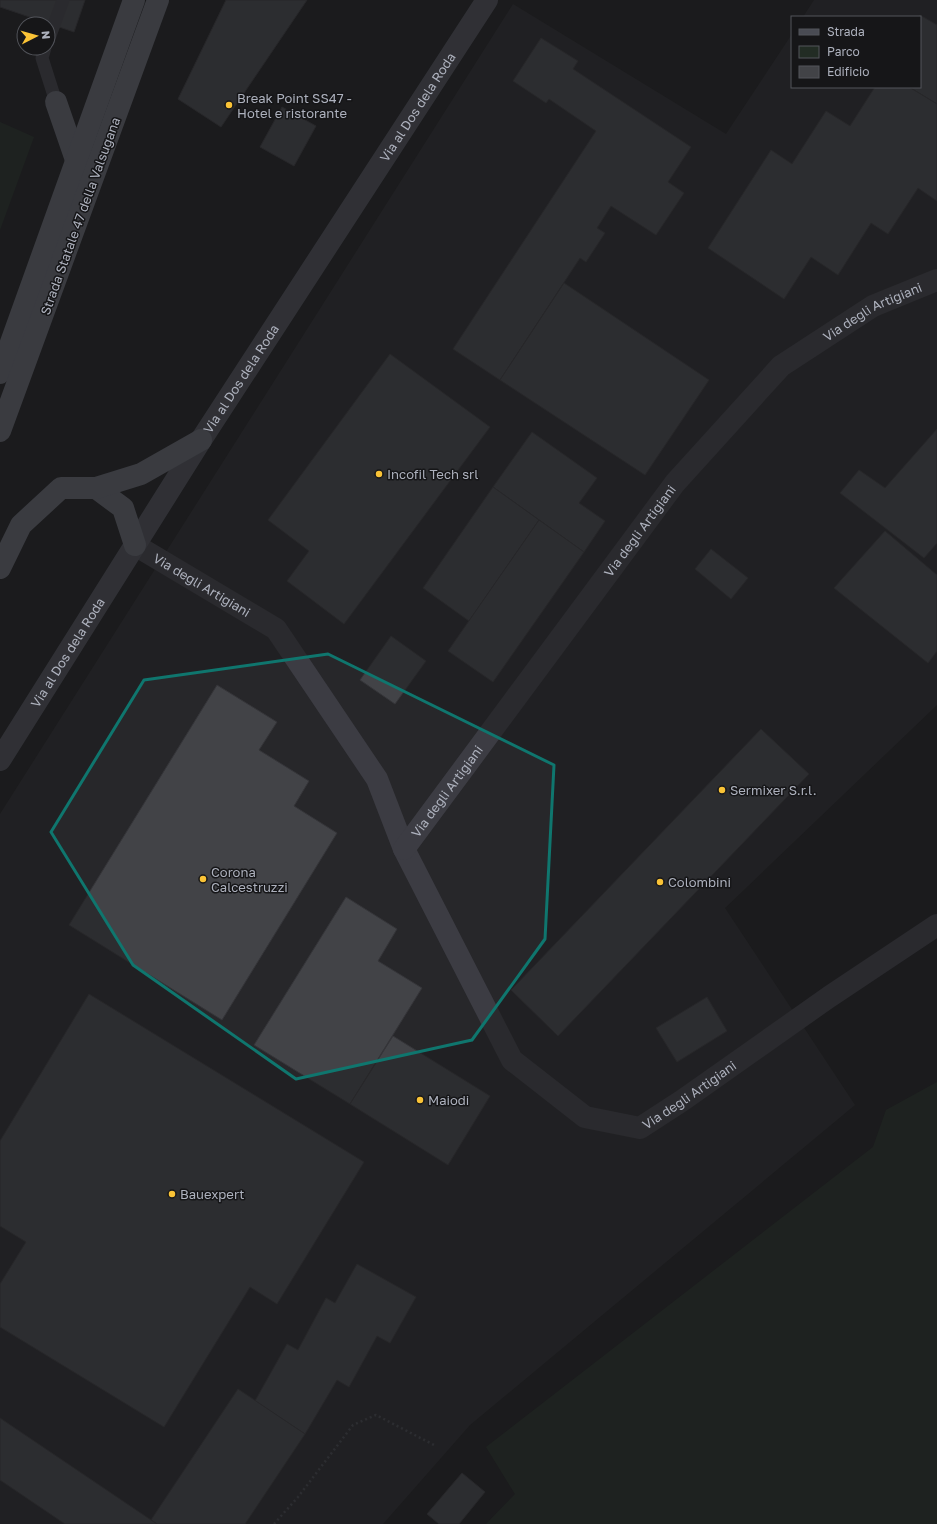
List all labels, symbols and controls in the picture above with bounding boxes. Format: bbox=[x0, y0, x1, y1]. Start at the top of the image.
north arrow bbox=[16, 16, 56, 56]
legend bbox=[791, 16, 921, 88]
text: Strada bbox=[827, 24, 865, 39]
text: N bbox=[40, 30, 53, 40]
text: Parco bbox=[827, 44, 860, 59]
street label: Via al Dos dela Roda bbox=[376, 49, 459, 165]
text: Edificio bbox=[827, 64, 869, 79]
place label: Break Point SS47 - Hotel e ristorante bbox=[237, 90, 352, 121]
marker: Break Point SS47 - Hotel e ristorante bbox=[224, 100, 234, 110]
street label: Strada Statale 47 della Valsugana bbox=[37, 115, 123, 317]
street label: Via degli Artigiani bbox=[820, 279, 924, 345]
street label: Via al Dos dela Roda bbox=[200, 321, 282, 436]
place label: Incofil Tech srl bbox=[387, 466, 478, 482]
marker: Incofil Tech srl bbox=[374, 469, 384, 479]
street label: Via degli Artigiani bbox=[600, 482, 679, 580]
street label: Via degli Artigiani bbox=[151, 550, 254, 620]
street label: Via al Dos dela Roda bbox=[27, 594, 108, 710]
street label: Via degli Artigiani bbox=[408, 742, 486, 840]
place label: Sermixer S.r.l. bbox=[730, 782, 817, 798]
marker: Sermixer S.r.l. bbox=[717, 785, 727, 795]
place label: Corona Calcestruzzi bbox=[211, 864, 288, 895]
marker: Corona Calcestruzzi bbox=[198, 874, 208, 884]
place label: Colombini bbox=[668, 874, 731, 890]
marker: Colombini bbox=[655, 877, 665, 887]
street label: Via degli Artigiani bbox=[639, 1057, 739, 1132]
place label: Maiodi bbox=[428, 1092, 469, 1108]
marker: Maiodi bbox=[415, 1095, 425, 1105]
place label: Bauexpert bbox=[180, 1186, 244, 1202]
marker: Bauexpert bbox=[167, 1189, 177, 1199]

